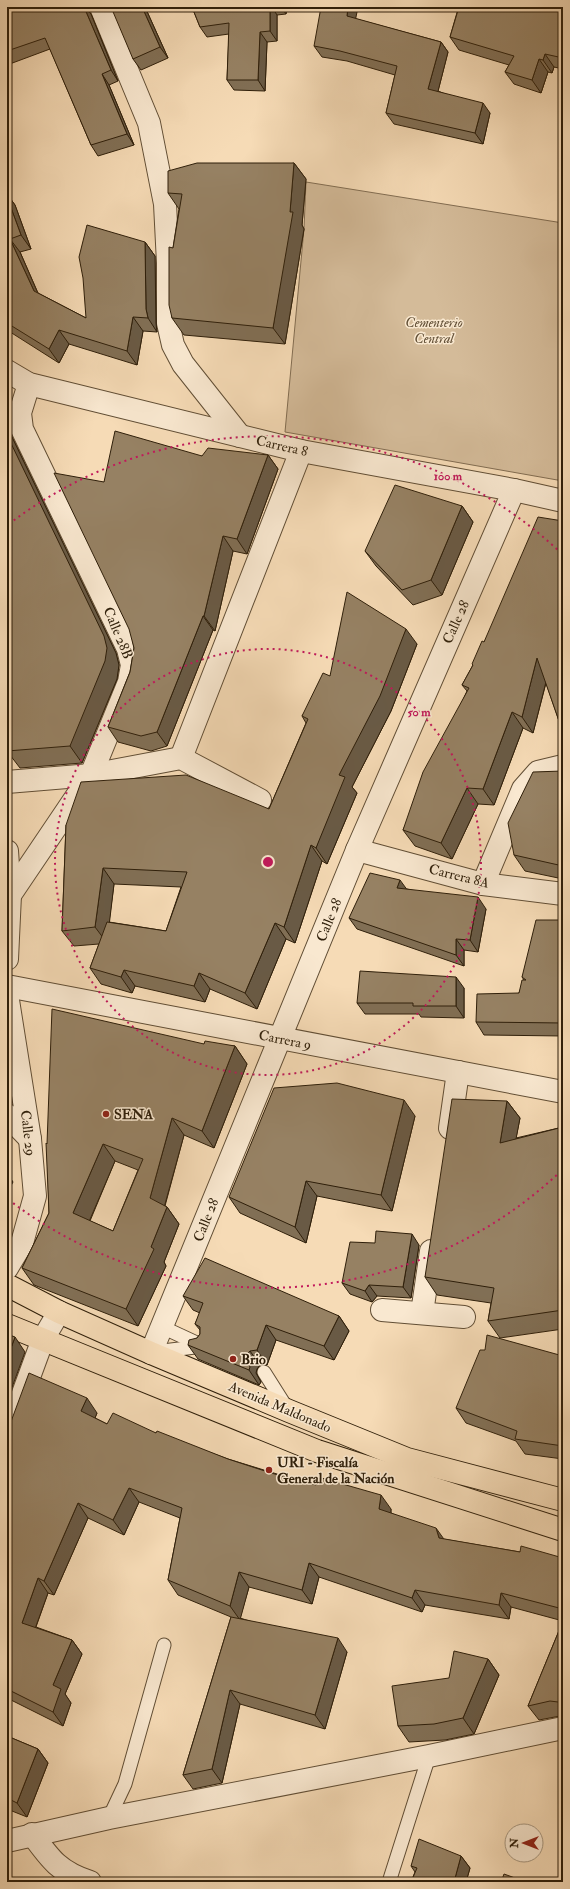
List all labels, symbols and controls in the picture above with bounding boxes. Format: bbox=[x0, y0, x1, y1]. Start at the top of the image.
park label: Cementerio Central bbox=[405, 314, 463, 347]
street label: Carrera 8 bbox=[254, 432, 310, 460]
text: 100 m bbox=[434, 469, 463, 484]
street label: Calle 28 bbox=[439, 597, 473, 646]
street label: Calle 28B bbox=[99, 604, 137, 662]
text: 50 m bbox=[407, 705, 431, 720]
centre of rings bbox=[261, 855, 275, 869]
street label: Carrera 8A bbox=[427, 860, 491, 892]
street label: Calle 28 bbox=[313, 895, 346, 944]
street label: Carrera 9 bbox=[257, 1027, 313, 1053]
place label: SENA bbox=[114, 1106, 153, 1123]
street label: Calle 29 bbox=[17, 1109, 39, 1157]
marker: SENA bbox=[101, 1109, 111, 1119]
street label: Calle 28 bbox=[190, 1195, 223, 1244]
place label: Brio bbox=[241, 1351, 266, 1368]
marker: Brio bbox=[228, 1354, 238, 1364]
street label: Avenida Maldonado bbox=[225, 1377, 334, 1436]
place label: URI - Fiscalía General de la Nación bbox=[277, 1454, 395, 1487]
marker: URI - Fiscalía General de la Nación bbox=[264, 1465, 274, 1475]
north arrow bbox=[504, 1823, 544, 1863]
text: N bbox=[508, 1837, 521, 1849]

